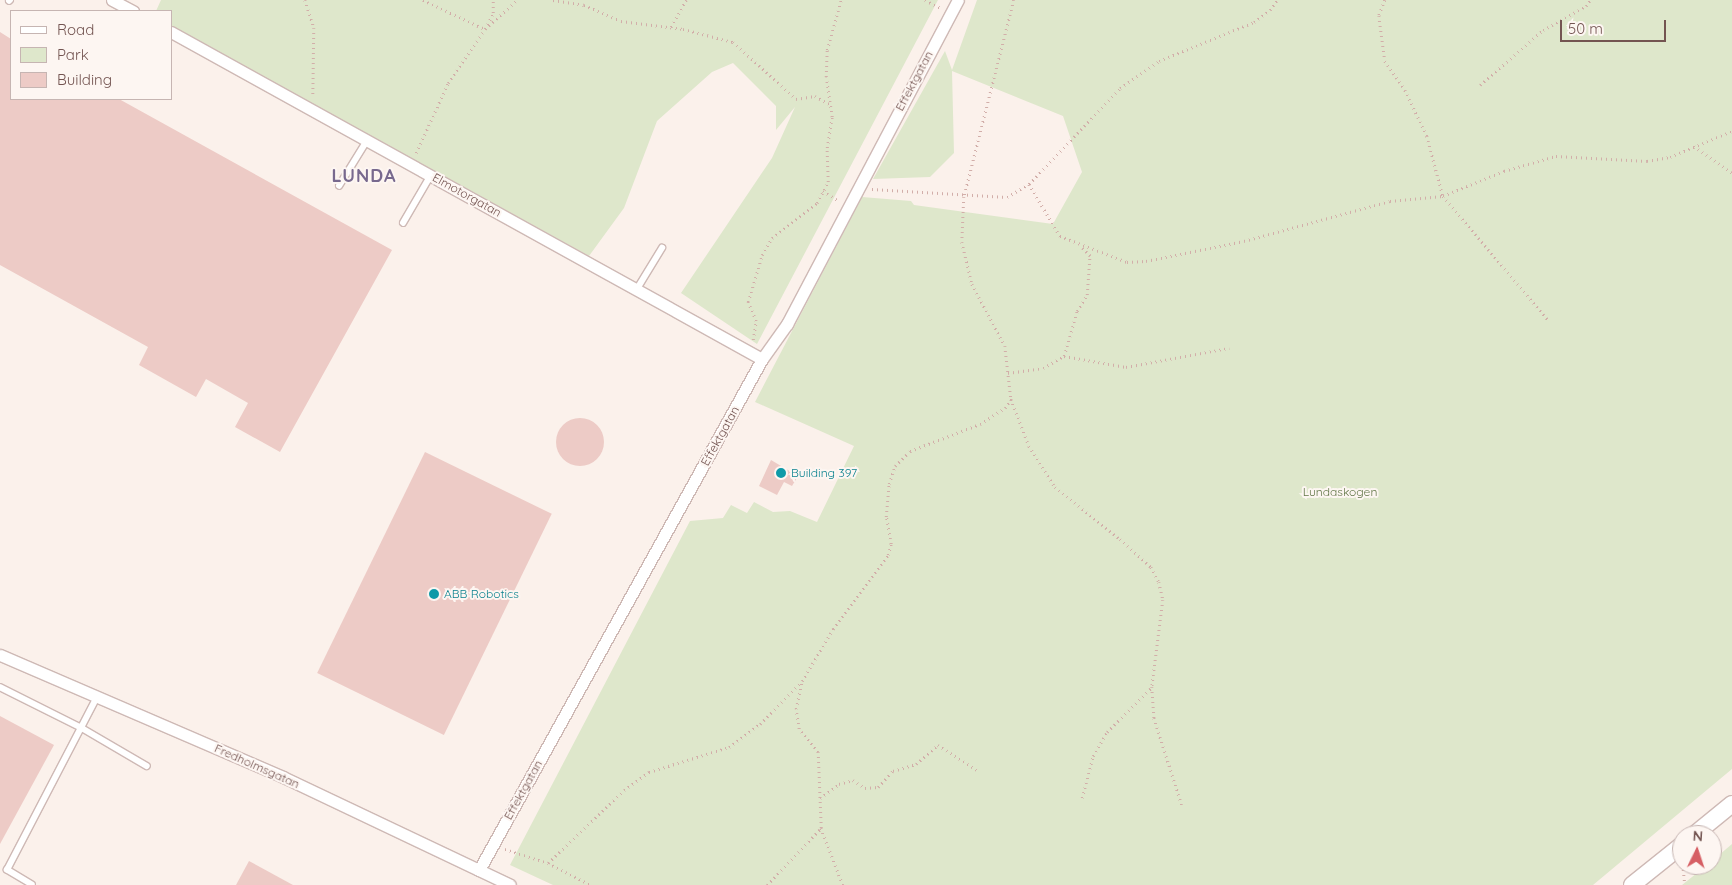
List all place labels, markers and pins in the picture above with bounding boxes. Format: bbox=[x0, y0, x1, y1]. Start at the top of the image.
place label: Building 397 bbox=[791, 466, 857, 480]
marker: Building 397 bbox=[775, 467, 787, 479]
place label: ABB Robotics bbox=[444, 587, 519, 601]
marker: ABB Robotics bbox=[428, 588, 440, 600]

